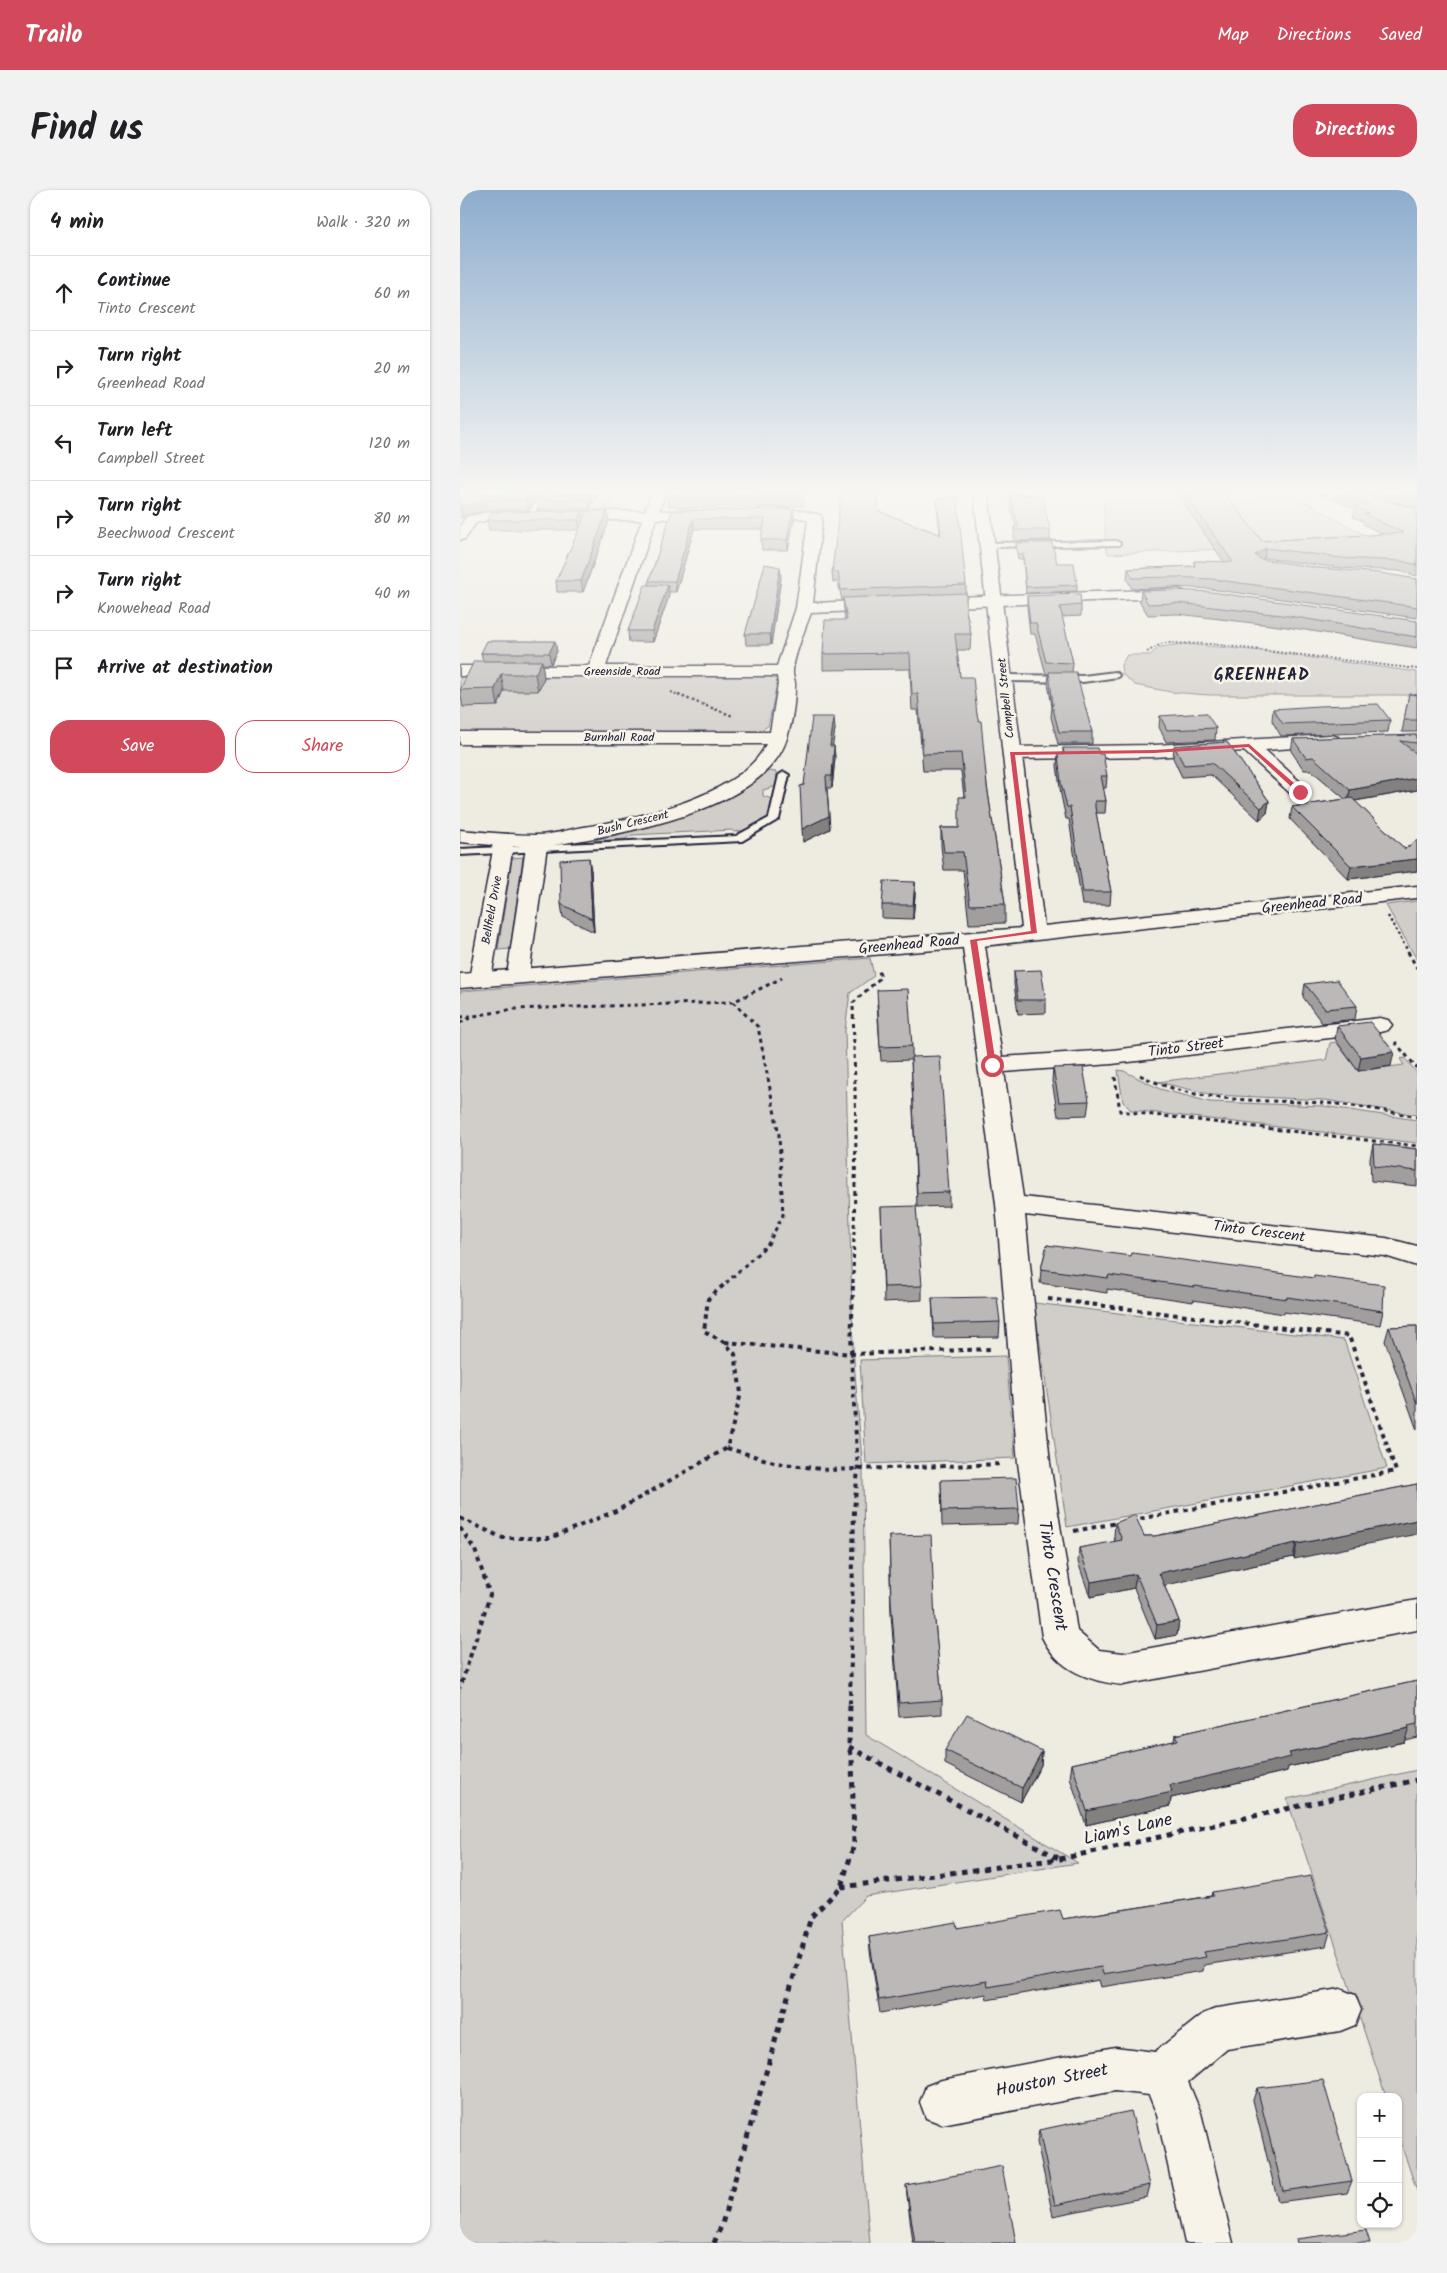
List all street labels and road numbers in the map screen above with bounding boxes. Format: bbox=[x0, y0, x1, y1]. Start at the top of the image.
street label: Campbell Street bbox=[992, 656, 1020, 739]
street label: Greenside Road bbox=[584, 662, 661, 681]
street label: Burnhall Road bbox=[584, 728, 655, 747]
street label: Bush Crescent bbox=[595, 805, 671, 841]
street label: Bellfield Drive bbox=[477, 874, 507, 946]
street label: Greenhead Road bbox=[1261, 887, 1364, 921]
street label: Greenhead Road bbox=[858, 929, 961, 961]
street label: Tinto Street bbox=[1147, 1031, 1225, 1065]
street label: Tinto Crescent bbox=[1212, 1214, 1307, 1250]
street label: Tinto Crescent bbox=[1029, 1519, 1075, 1634]
street label: Liam's Lane bbox=[1081, 1806, 1175, 1854]
street label: Houston Street bbox=[993, 2056, 1112, 2106]

